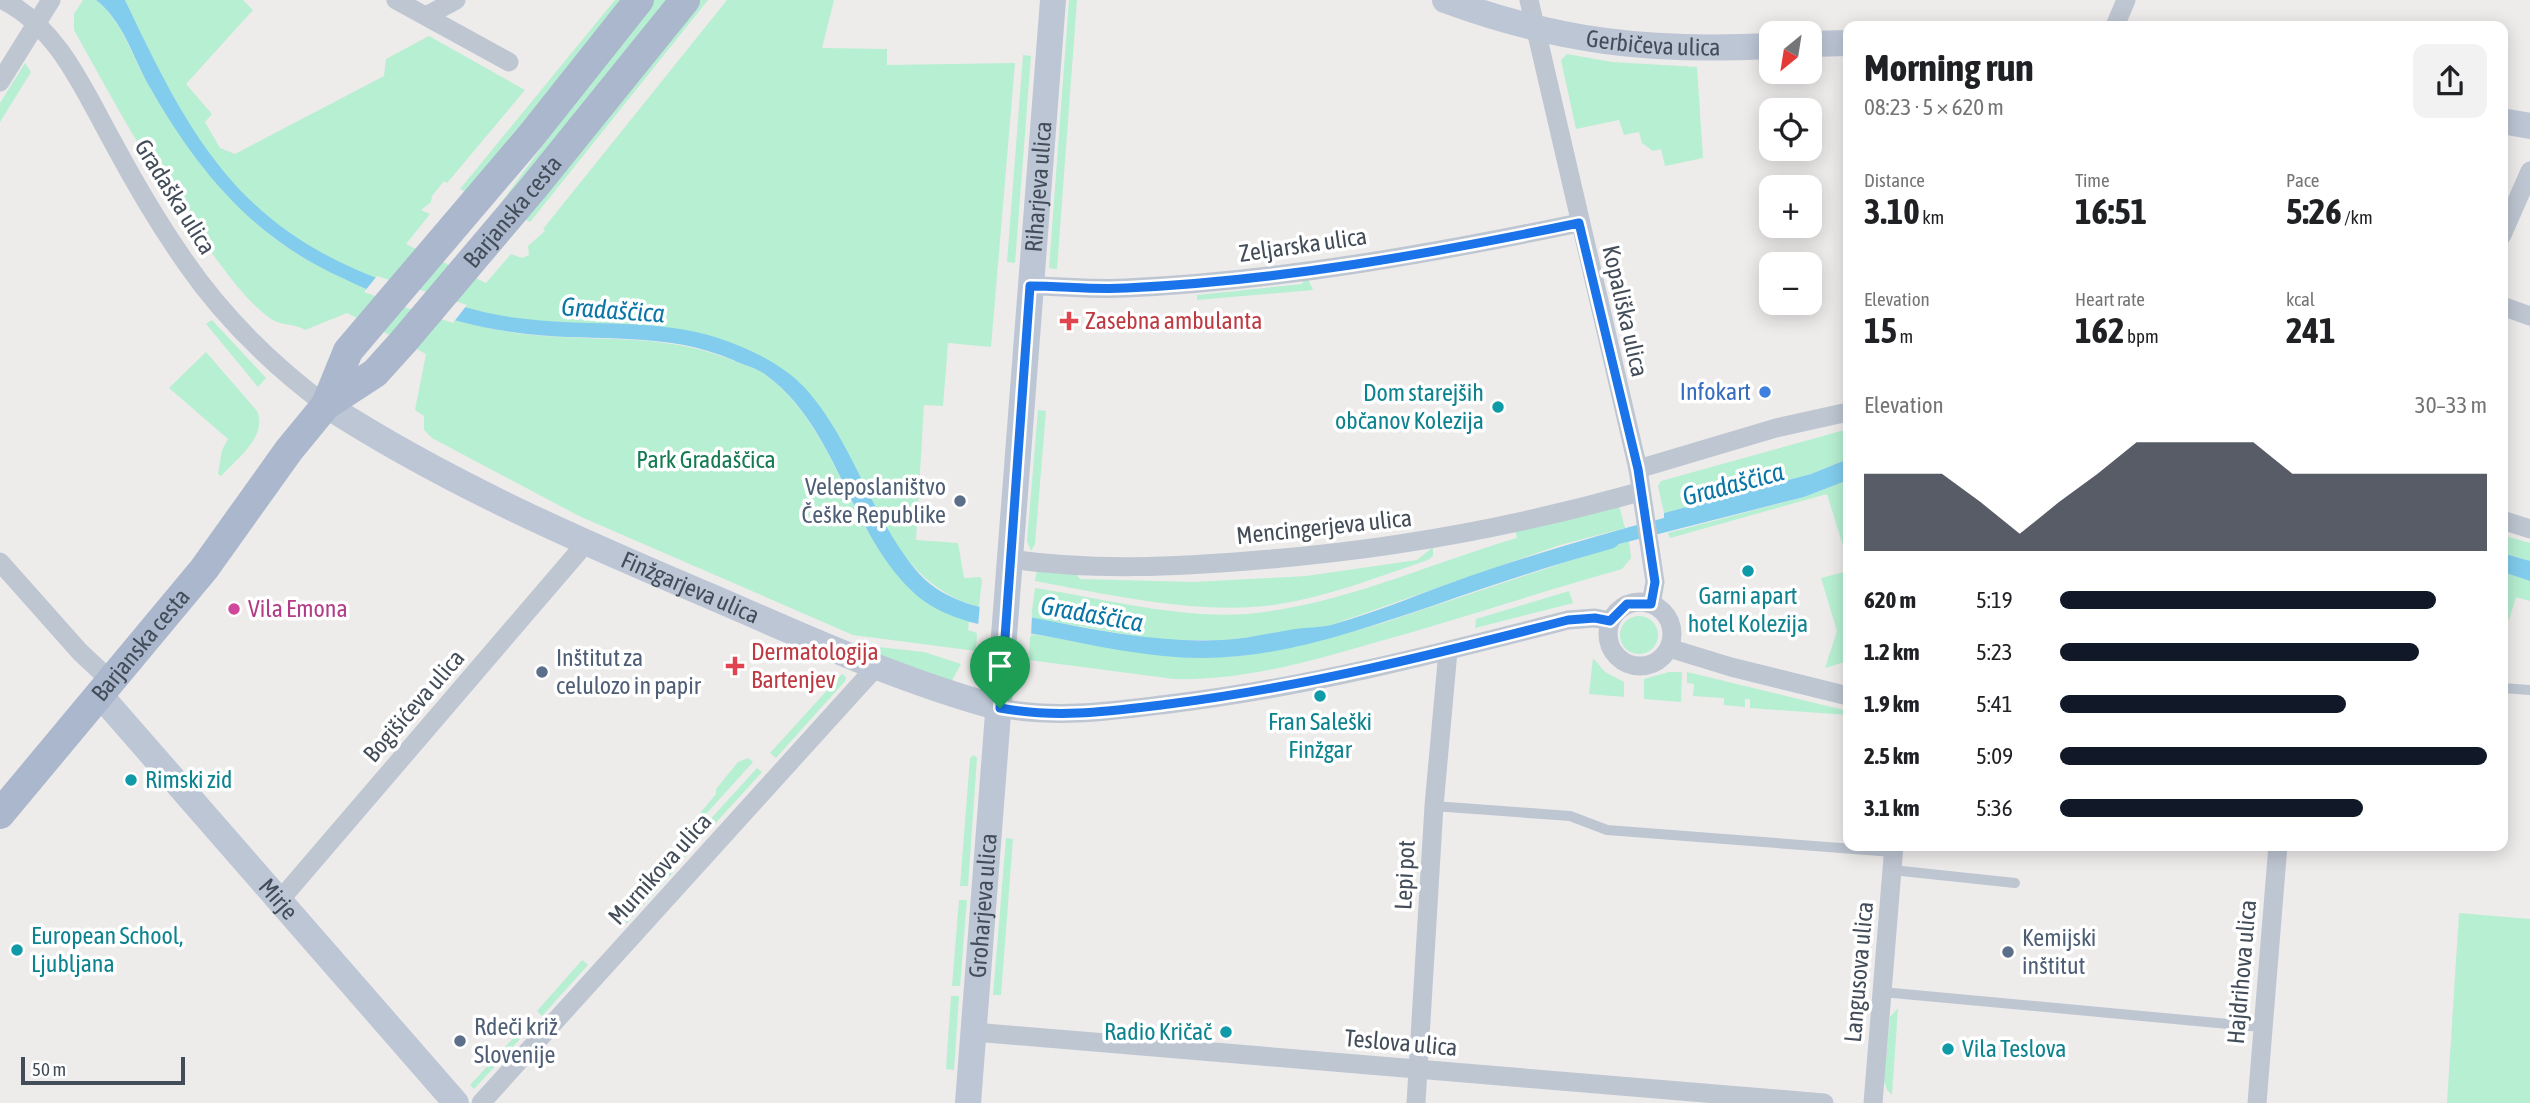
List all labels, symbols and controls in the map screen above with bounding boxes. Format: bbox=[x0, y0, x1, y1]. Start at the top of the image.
north arrow bbox=[1759, 21, 1822, 84]
map controls bbox=[1759, 21, 1822, 315]
street label: Gerbičeva ulica bbox=[1584, 24, 1721, 61]
button: share bbox=[2413, 44, 2487, 118]
text: Morning run bbox=[1864, 46, 2034, 89]
text: 08:23 · 5 × 620 m bbox=[1864, 94, 2004, 120]
button: locate bbox=[1759, 98, 1822, 161]
street label: Riharjeva ulica bbox=[1020, 120, 1057, 253]
street label: Gradaška ulica bbox=[130, 134, 221, 259]
street label: Barjanska cesta bbox=[458, 150, 567, 273]
text: Distance bbox=[1864, 169, 1925, 191]
text: Time bbox=[2075, 169, 2110, 191]
text: Pace bbox=[2286, 169, 2319, 191]
button: + bbox=[1759, 175, 1822, 238]
text: 3.10 bbox=[1864, 191, 1920, 231]
text: 16:51 bbox=[2075, 191, 2147, 231]
text: 5:26 bbox=[2286, 191, 2342, 231]
text: km bbox=[1920, 206, 1944, 228]
text: /km bbox=[2342, 206, 2373, 228]
street label: Zeljarska ulica bbox=[1237, 222, 1369, 267]
street label: Kopališka ulica bbox=[1597, 243, 1654, 379]
button: − bbox=[1759, 252, 1822, 315]
text: Elevation bbox=[1864, 288, 1930, 310]
text: Heart rate bbox=[2075, 288, 2145, 310]
text: kcal bbox=[2286, 288, 2315, 310]
water label: Gradaščica bbox=[560, 291, 666, 329]
place label: Zasebna ambulanta bbox=[1085, 307, 1262, 334]
text: 15 bbox=[1864, 310, 1897, 350]
text: 162 bbox=[2075, 310, 2124, 350]
text: 241 bbox=[2286, 310, 2335, 350]
marker: Zasebna ambulanta bbox=[1059, 311, 1079, 331]
text: m bbox=[1897, 325, 1913, 347]
text: bpm bbox=[2124, 325, 2159, 347]
place label: Infokart bbox=[1680, 378, 1751, 405]
place label: Dom starejših občanov Kolezija bbox=[1335, 379, 1484, 434]
marker: Infokart bbox=[1757, 384, 1773, 400]
text: Elevation bbox=[1864, 392, 1944, 418]
text: 30–33 m bbox=[2415, 392, 2487, 418]
marker: Dom starejših občanov Kolezija bbox=[1490, 399, 1506, 415]
park label: Park Gradaščica bbox=[636, 446, 776, 473]
water label: Gradaščica bbox=[1679, 456, 1787, 512]
place label: Veleposlaništvo Češke Republike bbox=[801, 473, 946, 528]
marker: Veleposlaništvo Češke Republike bbox=[952, 493, 968, 509]
street label: Mencingerjeva ulica bbox=[1235, 504, 1413, 549]
street label: Finžgarjeva ulica bbox=[617, 546, 763, 629]
marker: Garni apart hotel Kolezija bbox=[1740, 563, 1756, 579]
place label: Garni apart hotel Kolezija bbox=[1688, 582, 1808, 637]
street label: Barjanska cesta bbox=[86, 583, 195, 706]
text: 620 m bbox=[1864, 587, 1916, 613]
text: 5:19 bbox=[1976, 587, 2013, 613]
water label: Gradaščica bbox=[1038, 590, 1146, 638]
place label: Vila Emona bbox=[248, 595, 348, 622]
marker: Vila Emona bbox=[226, 601, 242, 617]
pin bbox=[970, 636, 1030, 708]
place label: Dermatologija Bartenjev bbox=[751, 638, 879, 693]
text: 1.2 km bbox=[1864, 639, 1920, 665]
text: 5:23 bbox=[1976, 639, 2013, 665]
street label: Bogišićeva ulica bbox=[358, 644, 470, 767]
place label: Inštitut za celulozo in papir bbox=[556, 644, 702, 699]
icon: arrive bbox=[981, 647, 1019, 685]
marker: Dermatologija Bartenjev bbox=[725, 656, 745, 676]
marker: Inštitut za celulozo in papir bbox=[534, 664, 550, 680]
marker: Fran Saleški Finžgar bbox=[1312, 688, 1328, 704]
text: 1.9 km bbox=[1864, 691, 1920, 717]
text: 5:41 bbox=[1976, 691, 2013, 717]
place label: Fran Saleški Finžgar bbox=[1268, 708, 1372, 763]
text: 2.5 km bbox=[1864, 743, 1920, 769]
text: 5:09 bbox=[1976, 743, 2013, 769]
place label: Rimski zid bbox=[145, 766, 232, 793]
marker: Rimski zid bbox=[123, 772, 139, 788]
text: 3.1 km bbox=[1864, 795, 1920, 821]
text: 5:36 bbox=[1976, 795, 2013, 821]
street label: Murnikova ulica bbox=[603, 807, 717, 930]
street label: Groharjeva ulica bbox=[964, 832, 1002, 979]
street label: Lepi pot bbox=[1389, 839, 1420, 911]
street label: Mirje bbox=[254, 873, 304, 925]
street label: Hajdrihova ulica bbox=[2222, 899, 2261, 1045]
street label: Langusova ulica bbox=[1839, 900, 1878, 1043]
place label: European School, Ljubljana bbox=[31, 922, 183, 977]
place label: Kemijski inštitut bbox=[2022, 924, 2096, 979]
marker: European School, Ljubljana bbox=[9, 942, 25, 958]
marker: Kemijski inštitut bbox=[2000, 944, 2016, 960]
place label: Rdeči križ Slovenije bbox=[474, 1013, 558, 1068]
place label: Radio Kričač bbox=[1104, 1018, 1212, 1045]
marker: Radio Kričač bbox=[1218, 1024, 1234, 1040]
street label: Teslova ulica bbox=[1343, 1024, 1459, 1061]
marker: Rdeči križ Slovenije bbox=[452, 1033, 468, 1049]
place label: Vila Teslova bbox=[1962, 1035, 2067, 1062]
marker: Vila Teslova bbox=[1940, 1041, 1956, 1057]
scale bar bbox=[21, 1054, 186, 1086]
text: 50 m bbox=[32, 1058, 66, 1080]

